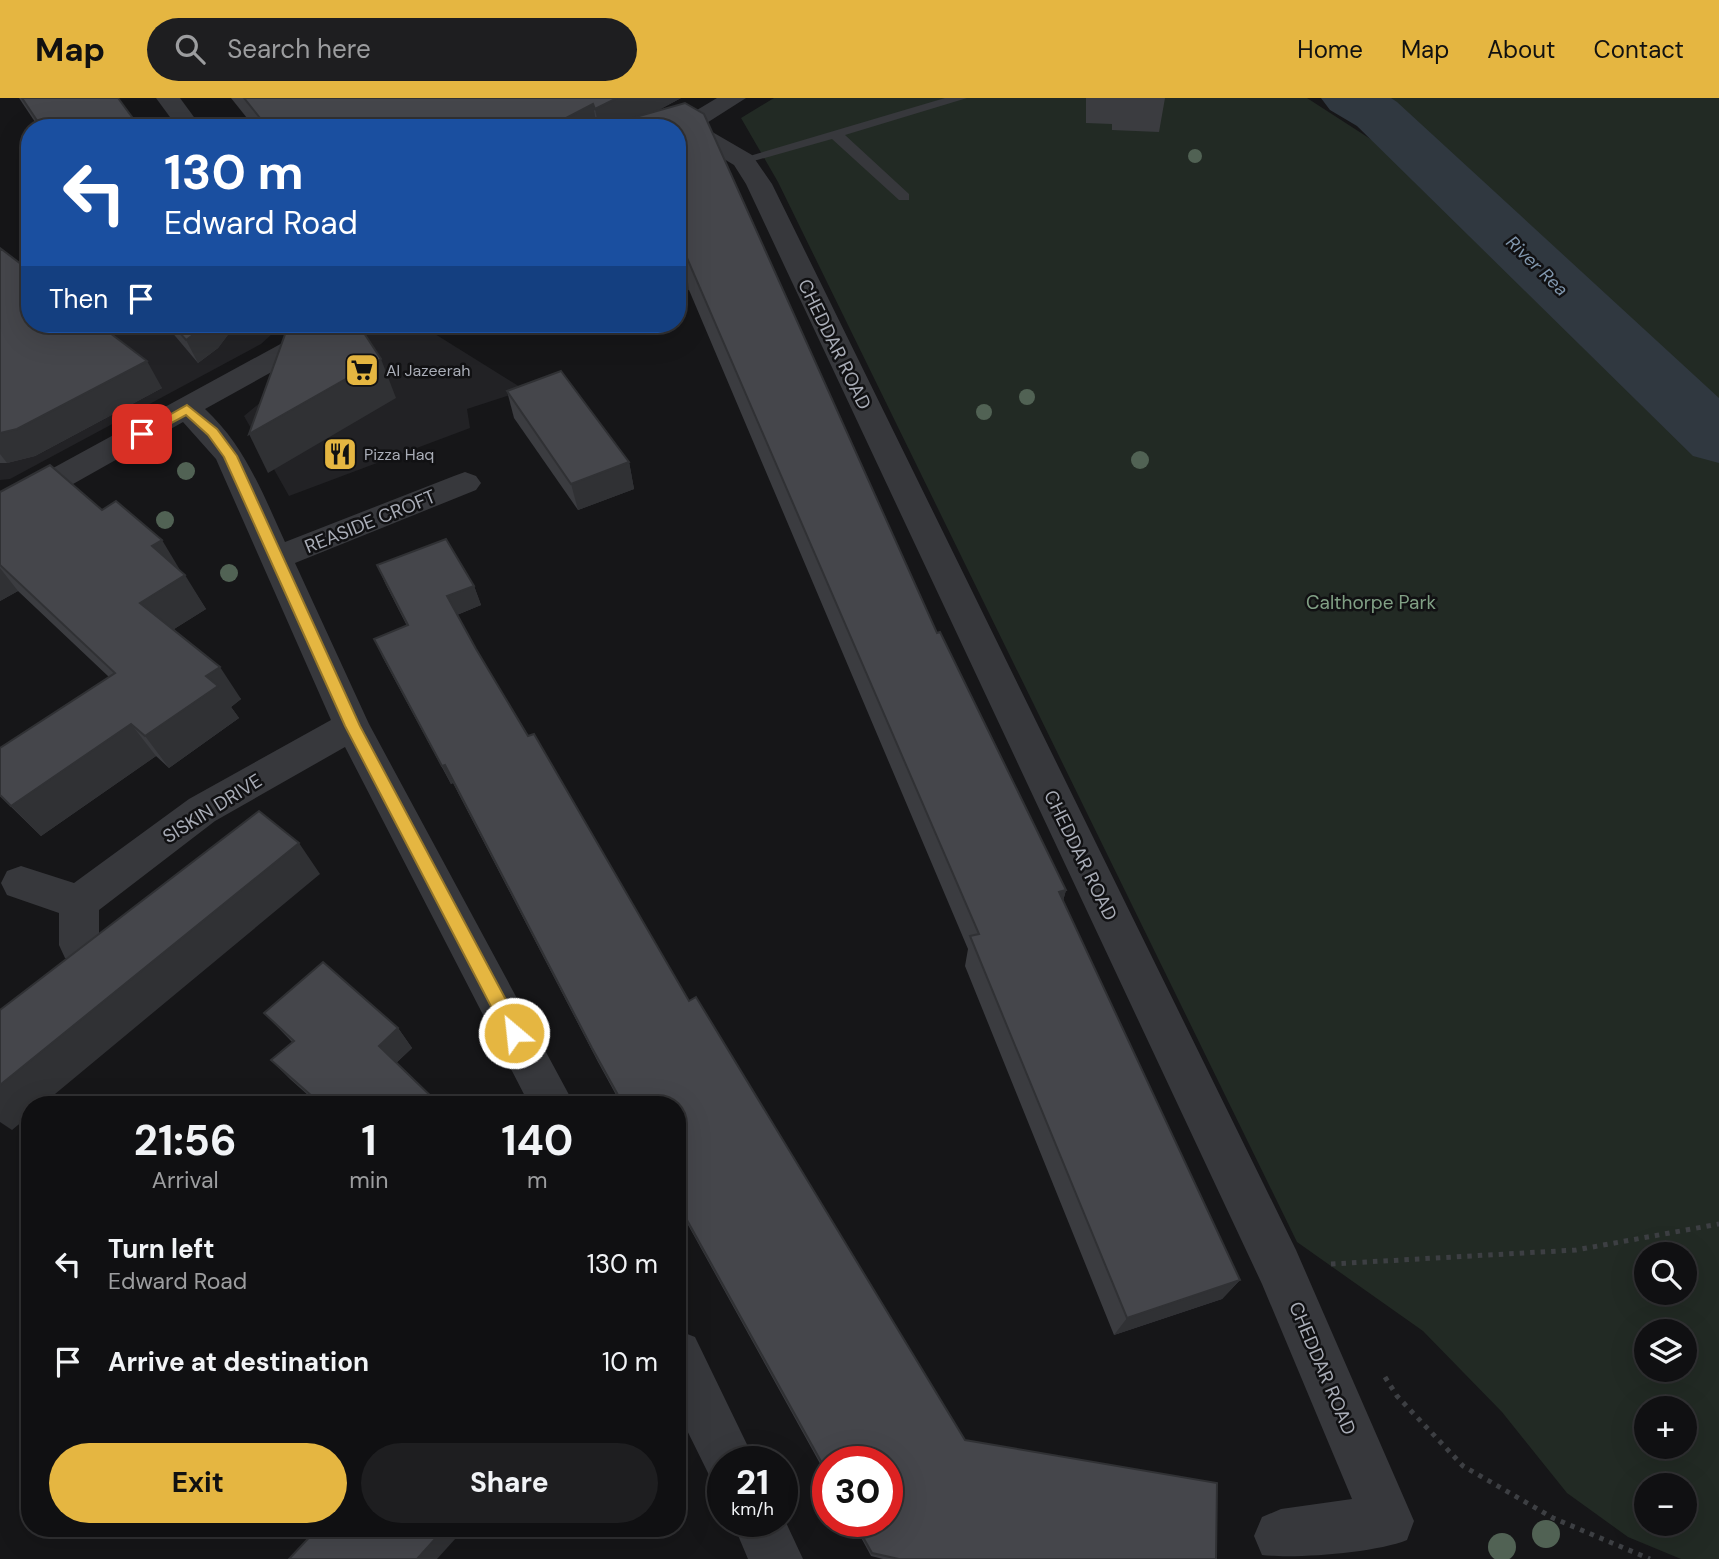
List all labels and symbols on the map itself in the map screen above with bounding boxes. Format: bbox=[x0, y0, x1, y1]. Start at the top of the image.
water label: River Rea bbox=[1501, 231, 1573, 301]
street label: CHEDDAR ROAD bbox=[792, 275, 877, 414]
supermarket icon: Al Jazeerah bbox=[343, 351, 381, 389]
place label: Al Jazeerah bbox=[386, 360, 471, 381]
pin bbox=[112, 404, 172, 464]
restaurant icon: Pizza Haq bbox=[321, 435, 359, 473]
place label: Pizza Haq bbox=[364, 444, 434, 465]
street label: REASIDE CROFT bbox=[301, 484, 440, 559]
park label: Calthorpe Park bbox=[1306, 590, 1436, 615]
street label: SISKIN DRIVE bbox=[158, 768, 267, 849]
street label: CHEDDAR ROAD bbox=[1038, 786, 1123, 925]
position arrow bbox=[477, 996, 551, 1070]
street label: CHEDDAR ROAD bbox=[1283, 1298, 1362, 1439]
speed limit sign: 30 bbox=[812, 1446, 903, 1537]

